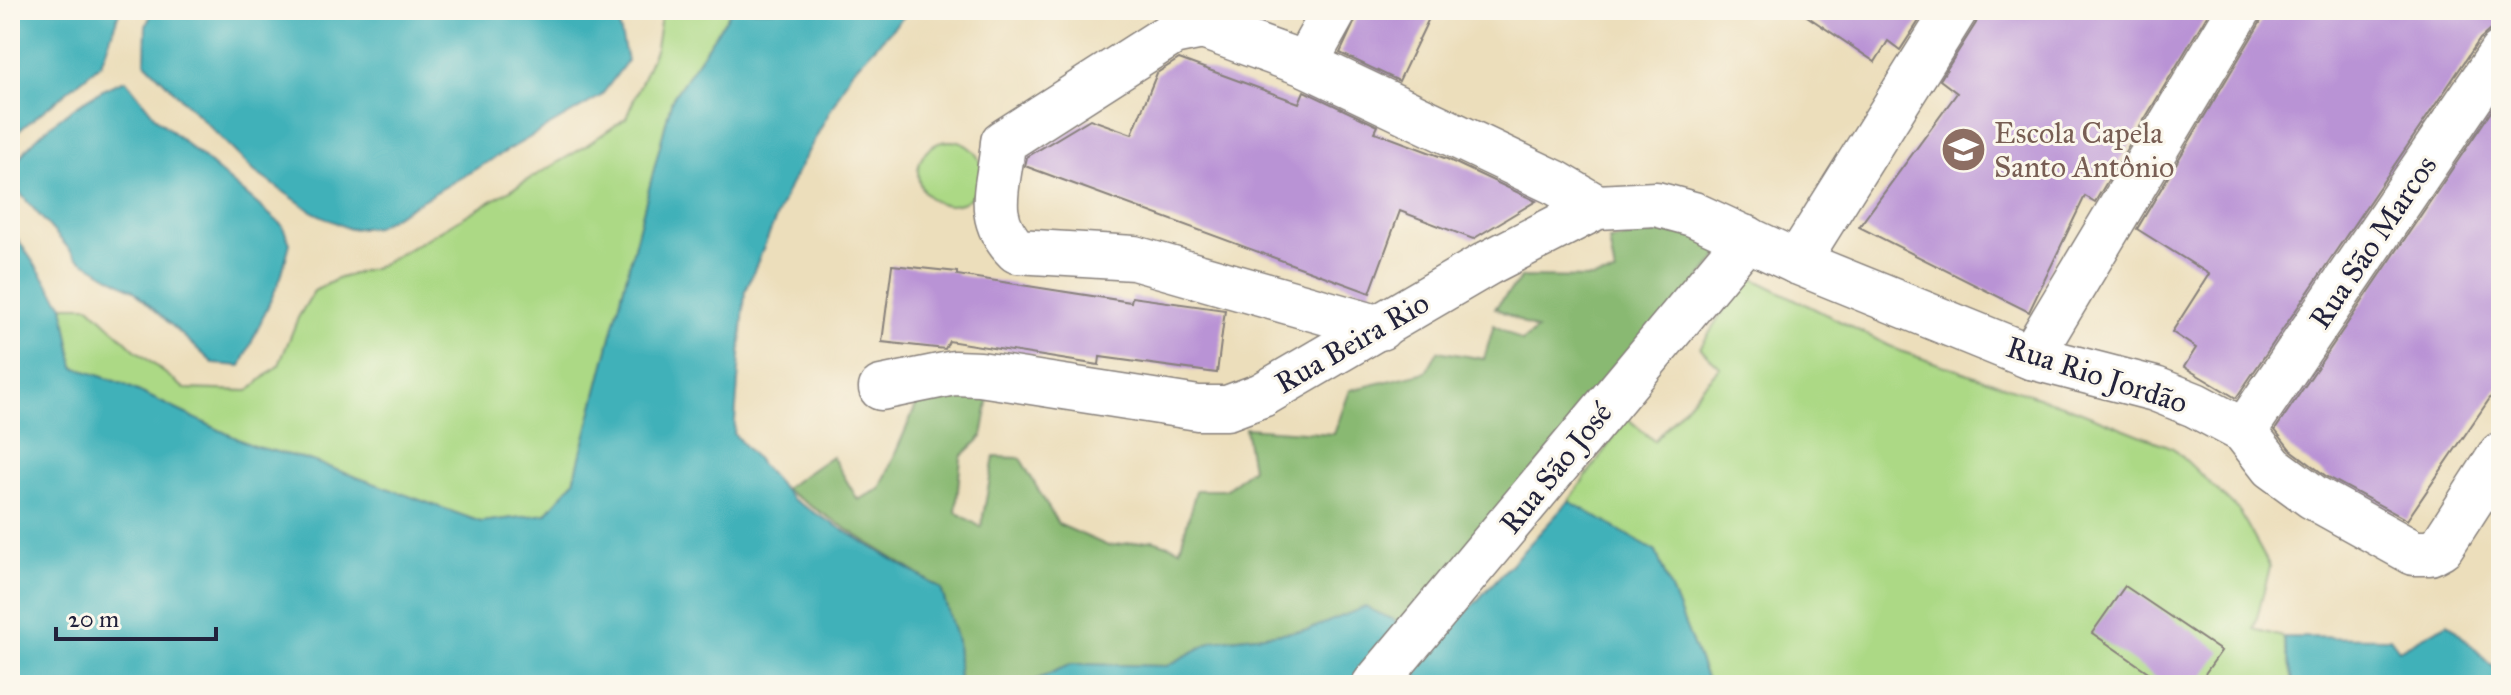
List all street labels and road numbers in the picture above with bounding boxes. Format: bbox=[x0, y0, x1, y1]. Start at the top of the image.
street label: Rua São Marcos bbox=[2302, 148, 2444, 336]
street label: Rua Beira Rio bbox=[1269, 285, 1435, 401]
street label: Rua Rio Jordão bbox=[2002, 329, 2192, 421]
street label: Rua São José bbox=[1492, 395, 1620, 541]

